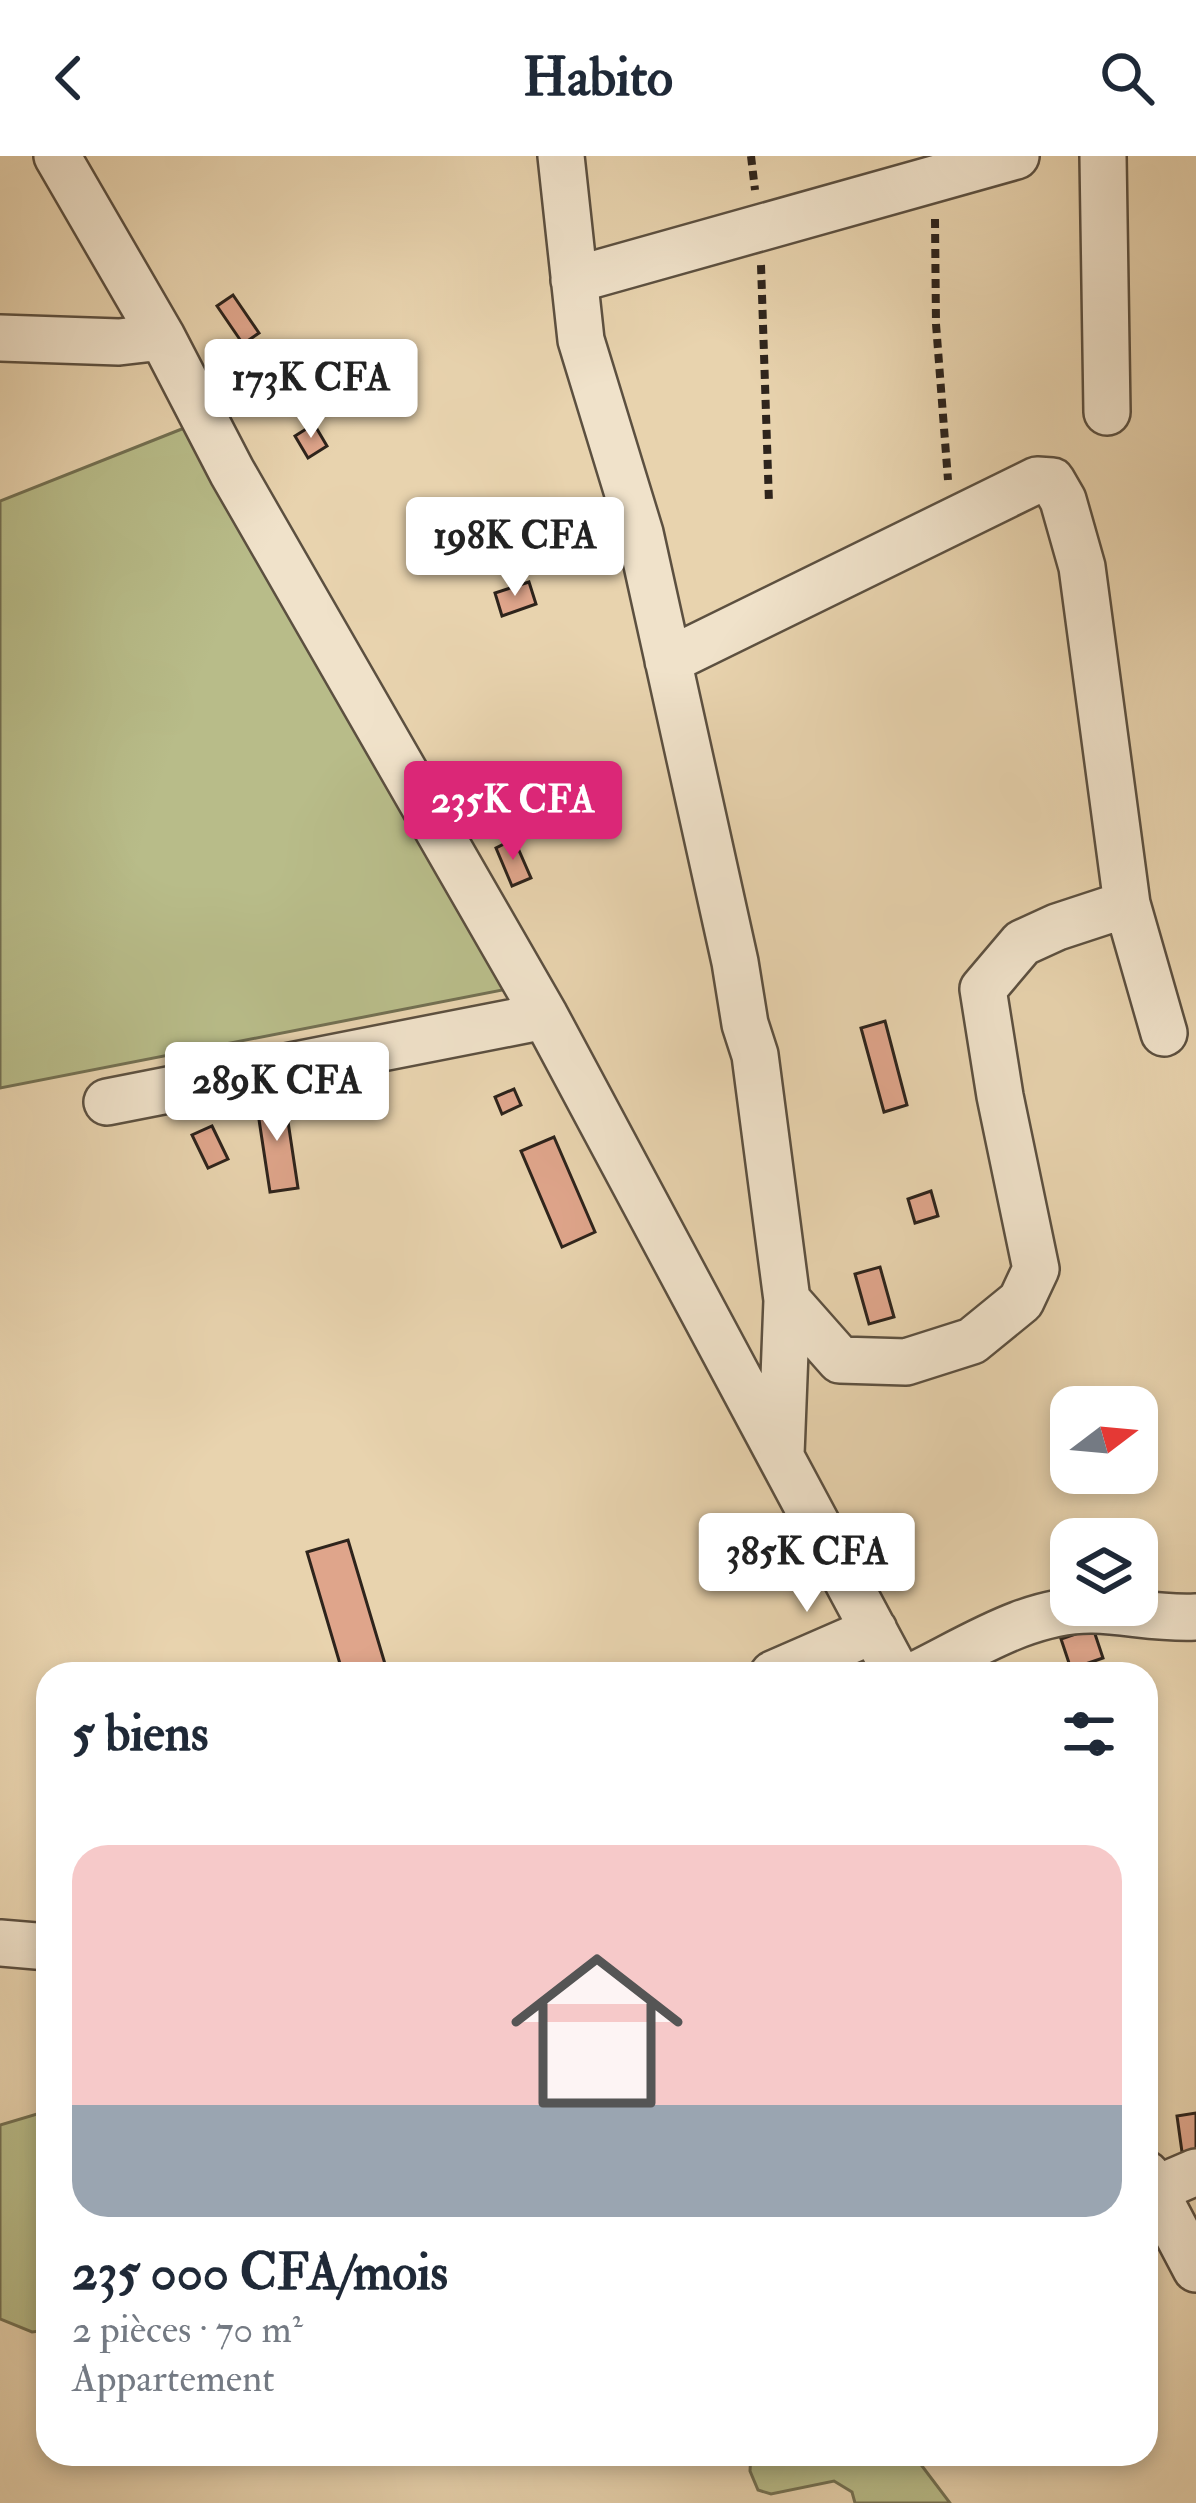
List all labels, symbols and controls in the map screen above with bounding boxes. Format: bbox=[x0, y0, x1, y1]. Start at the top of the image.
text: Habito bbox=[523, 44, 673, 112]
icon: back bbox=[36, 45, 102, 111]
icon: search bbox=[1094, 45, 1160, 111]
pin: 173K CFA bbox=[187, 339, 435, 441]
text: 173K CFA bbox=[232, 353, 390, 402]
pin: 198K CFA bbox=[391, 497, 639, 599]
text: 198K CFA bbox=[433, 511, 597, 560]
pin: 235K CFA bbox=[389, 761, 637, 863]
text: 235K CFA bbox=[431, 775, 595, 824]
pin: 289K CFA bbox=[153, 1042, 401, 1144]
text: 289K CFA bbox=[192, 1056, 362, 1105]
north arrow bbox=[1050, 1386, 1158, 1494]
map controls bbox=[1050, 1386, 1158, 1626]
pin: 385K CFA bbox=[683, 1513, 931, 1615]
button: layers bbox=[1050, 1518, 1158, 1626]
text: 385K CFA bbox=[726, 1527, 888, 1576]
icon: filters bbox=[1056, 1701, 1122, 1767]
text: 5 biens bbox=[72, 1702, 208, 1766]
icon: home bbox=[489, 1923, 705, 2139]
text: 235 000 CFA/mois bbox=[72, 2241, 448, 2305]
text: 2 pièces · 70 m² bbox=[72, 2305, 303, 2354]
text: Appartement bbox=[72, 2354, 275, 2403]

